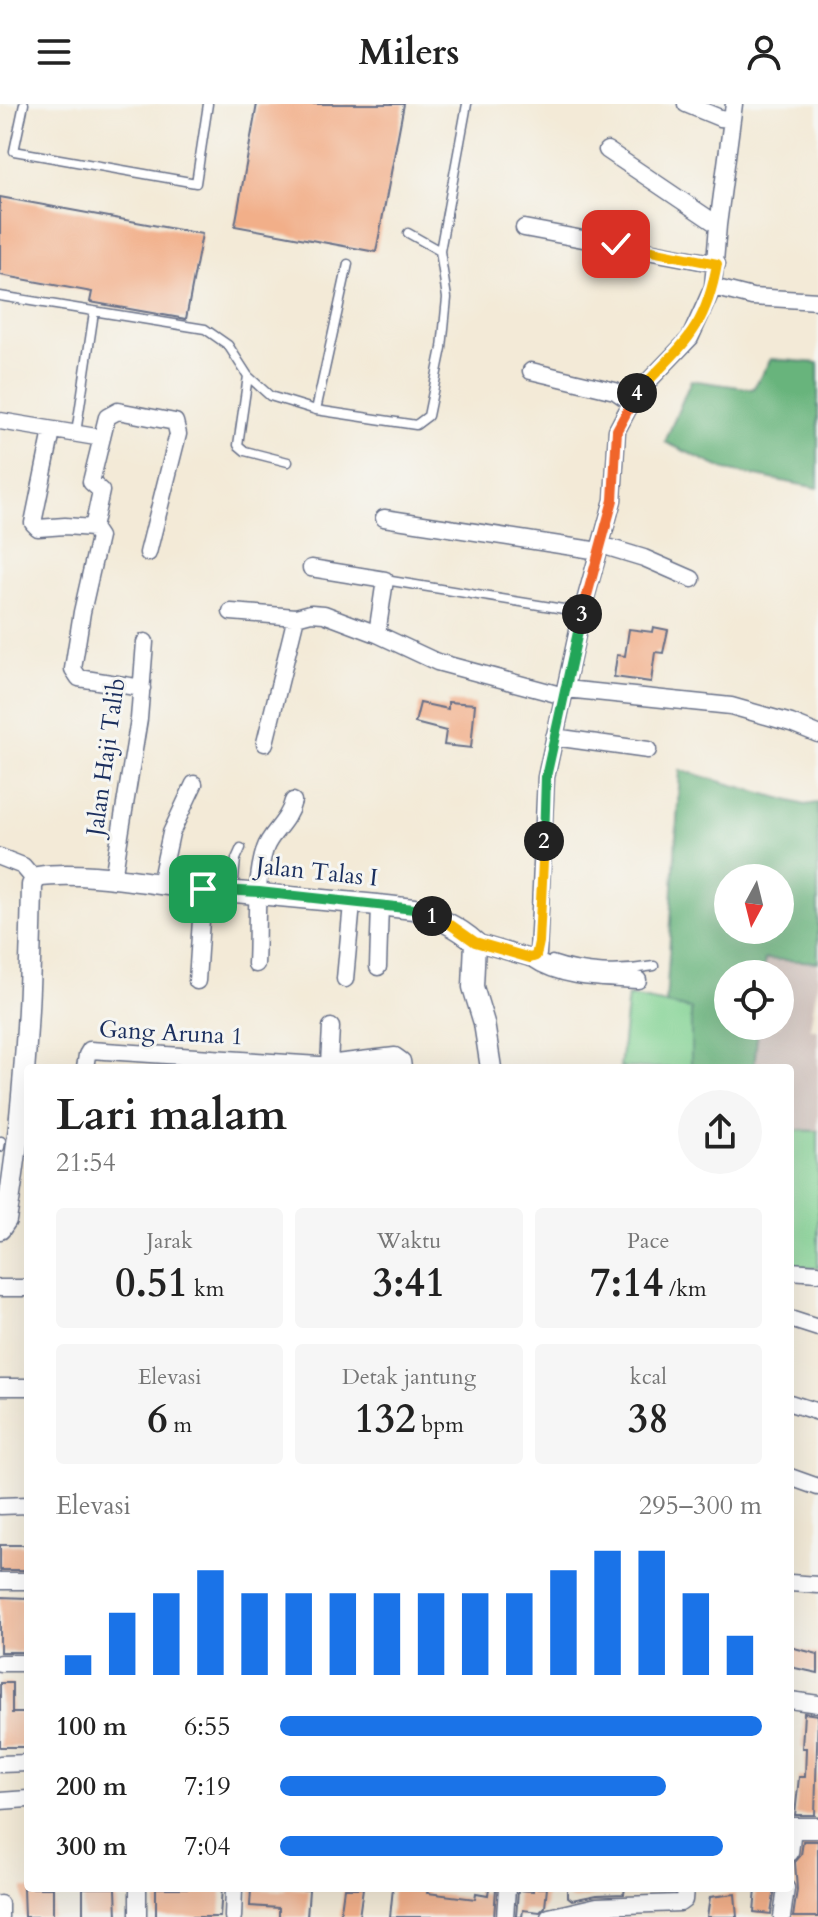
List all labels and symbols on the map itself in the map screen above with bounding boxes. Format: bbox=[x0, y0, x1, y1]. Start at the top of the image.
pin bbox=[582, 210, 650, 278]
pin: 4 bbox=[617, 373, 657, 413]
pin: 3 bbox=[562, 594, 602, 634]
street label: Jalan Haji Talib bbox=[78, 676, 133, 841]
pin: 2 bbox=[524, 821, 564, 861]
street label: Jalan Talas I bbox=[252, 849, 379, 895]
pin bbox=[169, 855, 237, 923]
north arrow bbox=[714, 864, 794, 944]
pin: 1 bbox=[412, 896, 452, 936]
street label: Gang Aruna 1 bbox=[98, 1013, 244, 1053]

